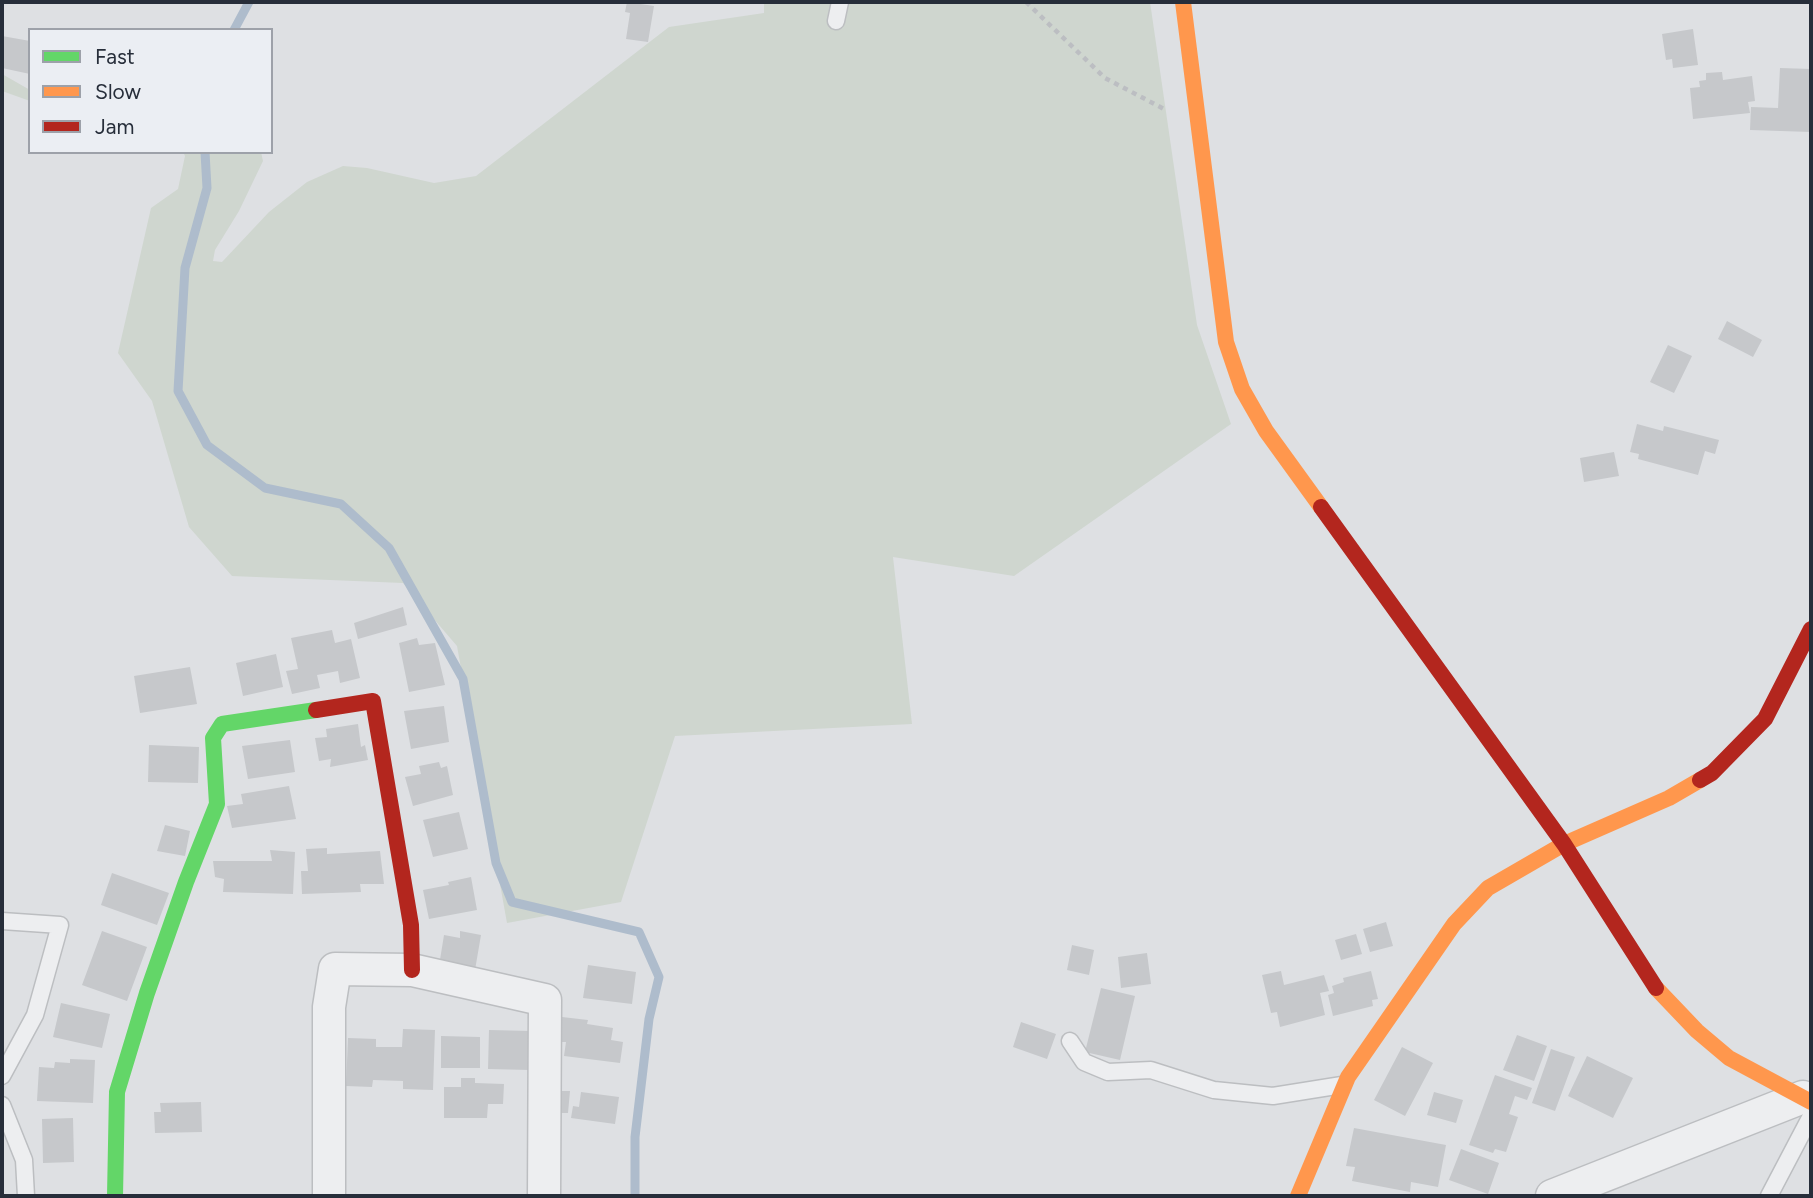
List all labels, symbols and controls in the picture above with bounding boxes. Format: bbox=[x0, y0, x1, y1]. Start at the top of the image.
legend bbox=[28, 28, 273, 154]
text: Fast bbox=[95, 44, 135, 69]
text: Slow bbox=[95, 79, 141, 104]
text: Jam bbox=[95, 114, 134, 139]

